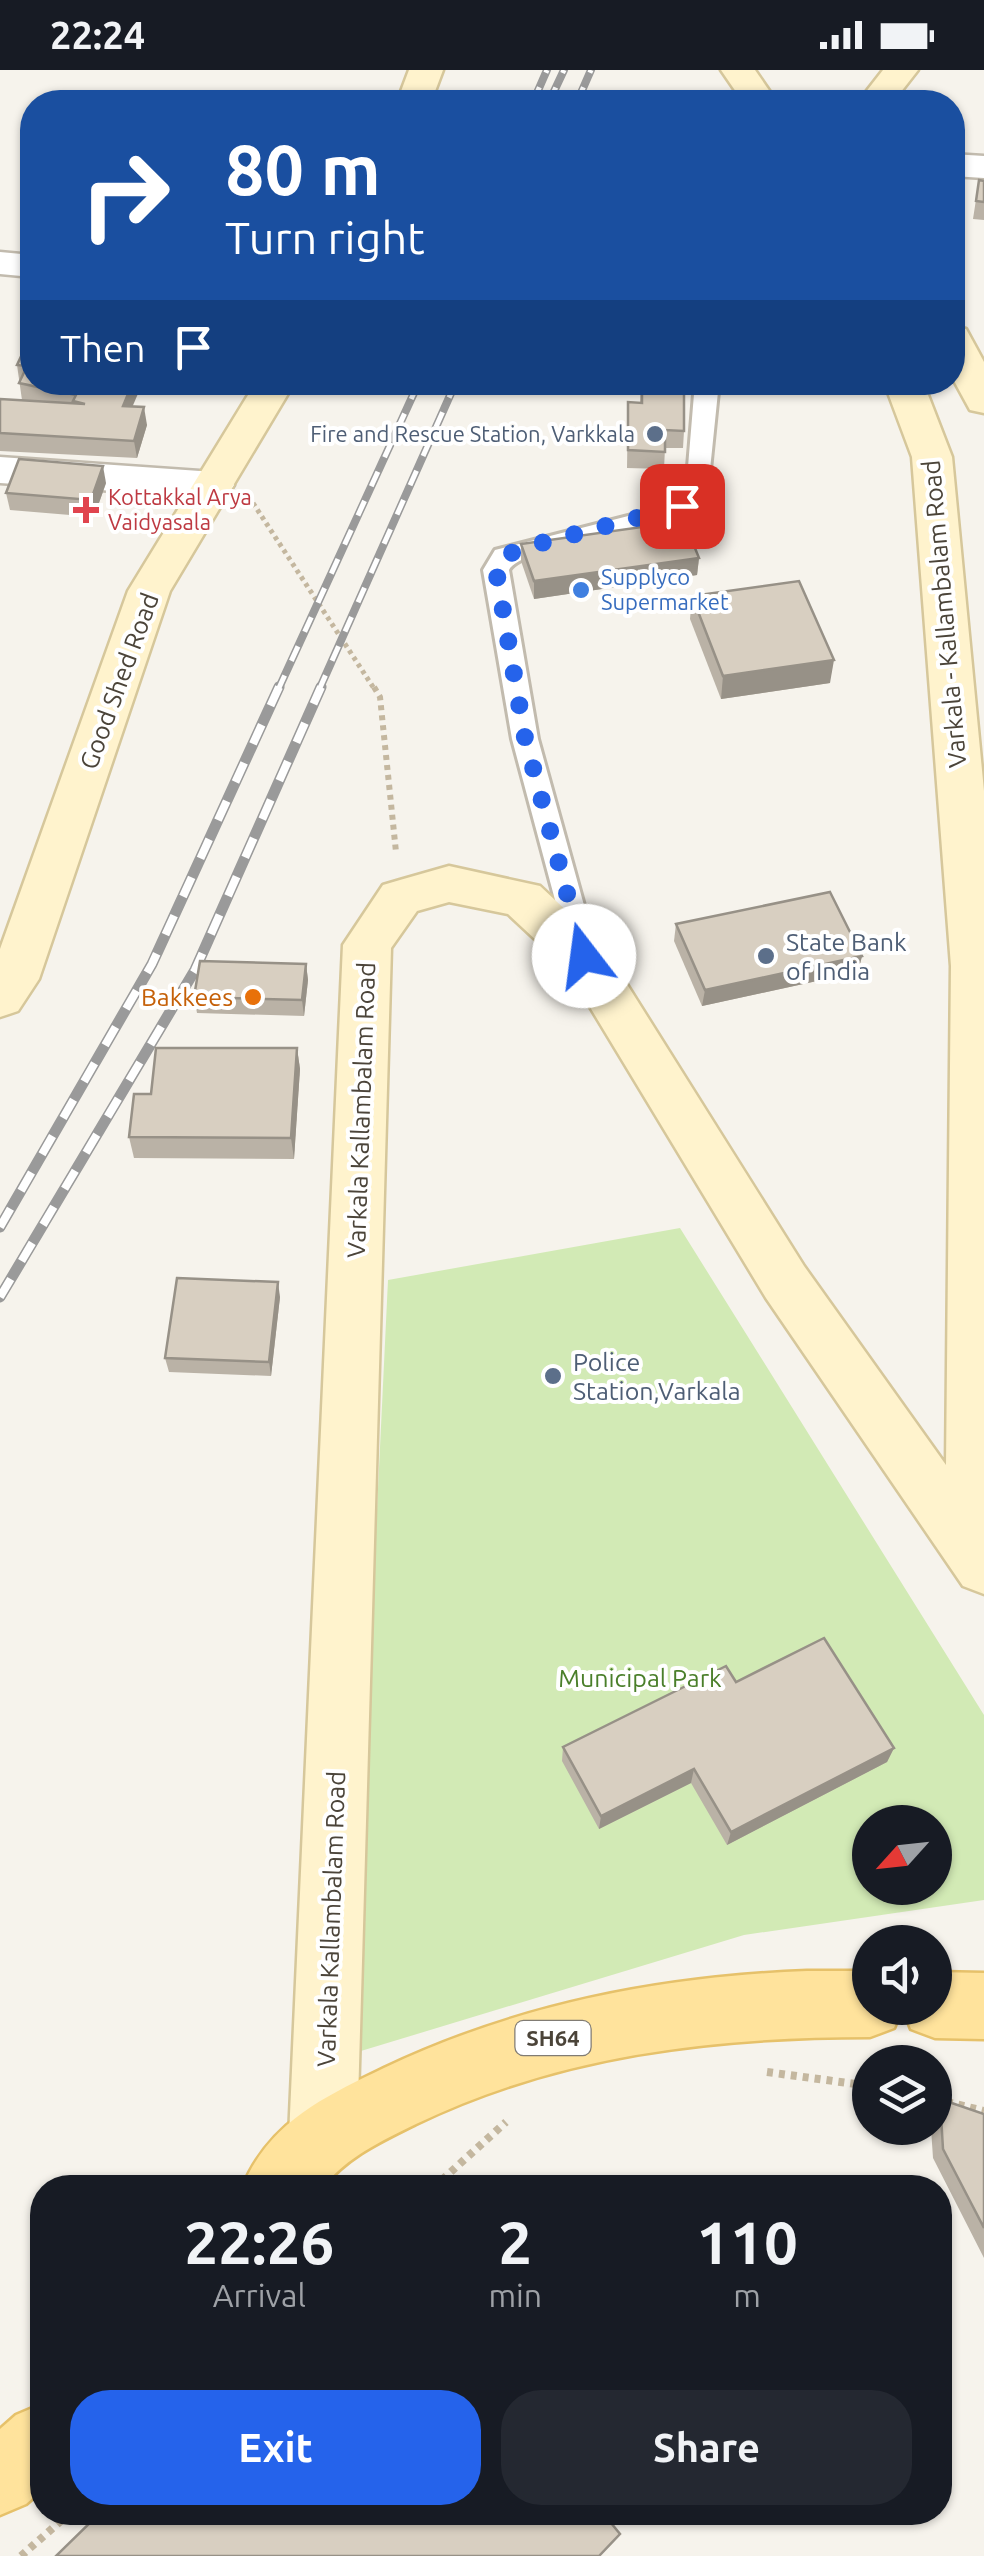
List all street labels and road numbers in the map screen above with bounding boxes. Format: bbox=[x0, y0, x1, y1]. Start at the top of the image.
street label: Varkala - Kallambalam Road bbox=[917, 459, 971, 769]
street label: Good Shed Road bbox=[74, 589, 164, 773]
street label: Varkala Kallambalam Road bbox=[342, 962, 380, 1258]
street label: Varkala Kallambalam Road bbox=[312, 1771, 350, 2067]
road number: SH64 bbox=[516, 2021, 590, 2055]

